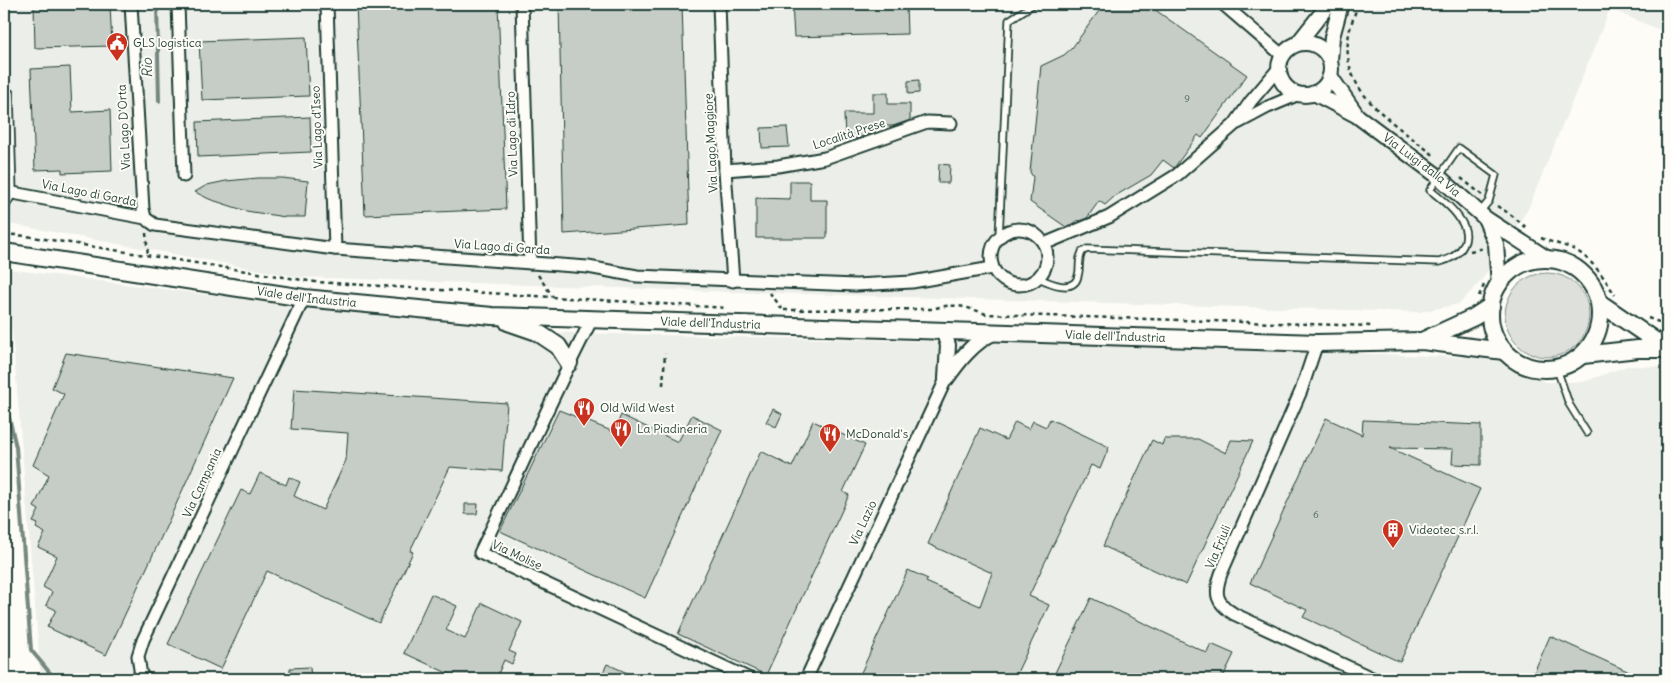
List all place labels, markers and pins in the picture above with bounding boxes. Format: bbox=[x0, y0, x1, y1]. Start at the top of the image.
public building icon: GLS logistica bbox=[105, 31, 129, 62]
place label: GLS logistica bbox=[133, 35, 202, 50]
restaurant icon: Old Wild West bbox=[572, 396, 596, 427]
place label: Old Wild West bbox=[600, 400, 675, 415]
restaurant icon: La Piadineria bbox=[609, 417, 633, 448]
place label: La Piadineria bbox=[637, 421, 708, 436]
restaurant icon: McDonald's bbox=[818, 422, 842, 453]
place label: McDonald's bbox=[846, 426, 908, 441]
building icon: Videotec s.r.l. bbox=[1381, 518, 1405, 549]
place label: Videotec s.r.l. bbox=[1409, 522, 1478, 537]

